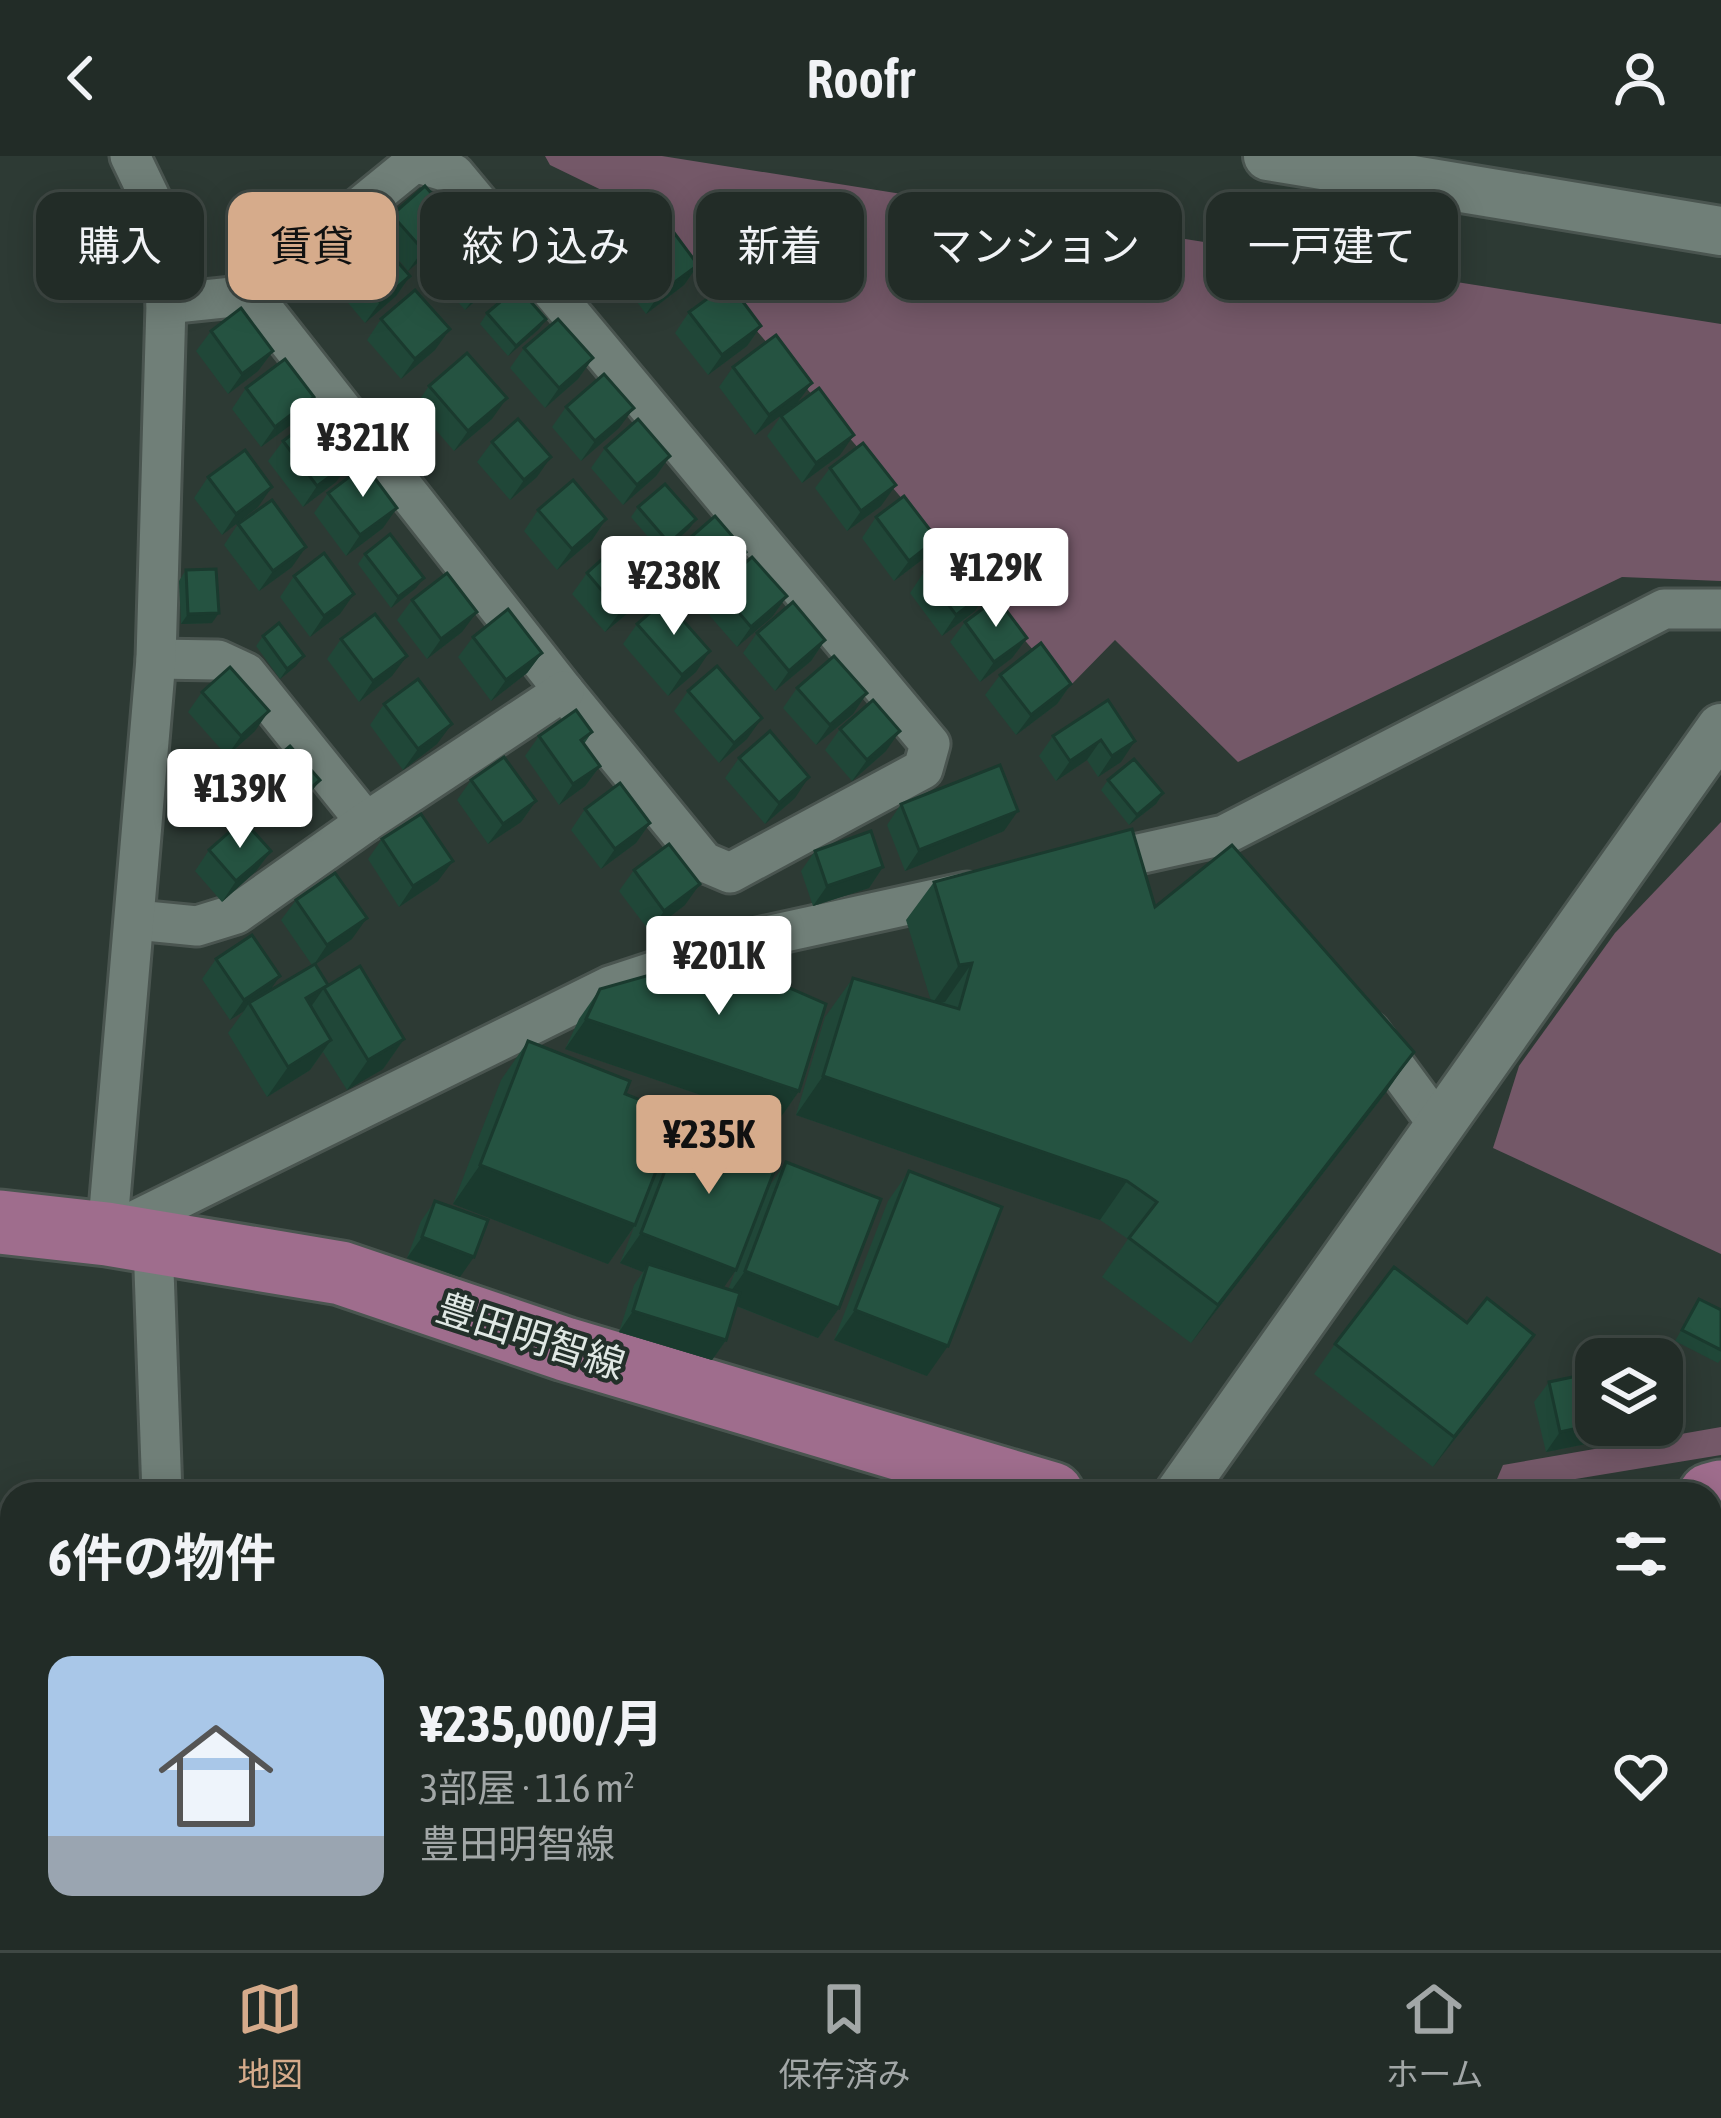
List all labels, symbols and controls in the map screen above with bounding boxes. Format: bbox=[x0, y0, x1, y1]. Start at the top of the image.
icon: back bbox=[48, 45, 114, 111]
icon: person bbox=[1607, 45, 1673, 111]
text: Roofr bbox=[806, 48, 915, 109]
chip: 購入 bbox=[36, 192, 204, 300]
chip: 賃貸 bbox=[228, 192, 396, 300]
chip: 絞り込み bbox=[420, 192, 672, 300]
chip: 新着 bbox=[696, 192, 864, 300]
chip: マンション bbox=[888, 192, 1182, 300]
chip: 一戸建て bbox=[1206, 192, 1458, 300]
pin: ¥321K bbox=[279, 398, 447, 500]
text: ¥321K bbox=[317, 415, 409, 459]
pin: ¥129K bbox=[912, 528, 1080, 630]
pin: ¥238K bbox=[590, 536, 758, 638]
text: ¥129K bbox=[950, 545, 1042, 589]
text: ¥238K bbox=[628, 553, 720, 597]
pin: ¥139K bbox=[156, 749, 324, 851]
text: ¥139K bbox=[194, 766, 286, 810]
pin: ¥201K bbox=[635, 916, 803, 1018]
text: ¥201K bbox=[673, 933, 765, 977]
pin: ¥235K bbox=[625, 1095, 793, 1197]
text: ¥235K bbox=[663, 1112, 755, 1156]
street label: 豊田明智線 bbox=[431, 1285, 631, 1387]
map controls bbox=[1575, 1338, 1683, 1446]
button: layers bbox=[1575, 1338, 1683, 1446]
icon: filters bbox=[1608, 1521, 1674, 1587]
text: 6件の物件 bbox=[48, 1528, 276, 1587]
text: ¥235,000/月 bbox=[420, 1694, 664, 1753]
icon: home bbox=[144, 1704, 288, 1848]
icon: heart bbox=[1608, 1743, 1674, 1809]
text: 3部屋 · 116 m² bbox=[420, 1766, 635, 1810]
text: 豊田明智線 bbox=[420, 1822, 615, 1866]
tab: 地図 bbox=[237, 1976, 303, 2096]
tab: 保存済み bbox=[778, 1976, 910, 2096]
tab: ホーム bbox=[1385, 1976, 1483, 2096]

